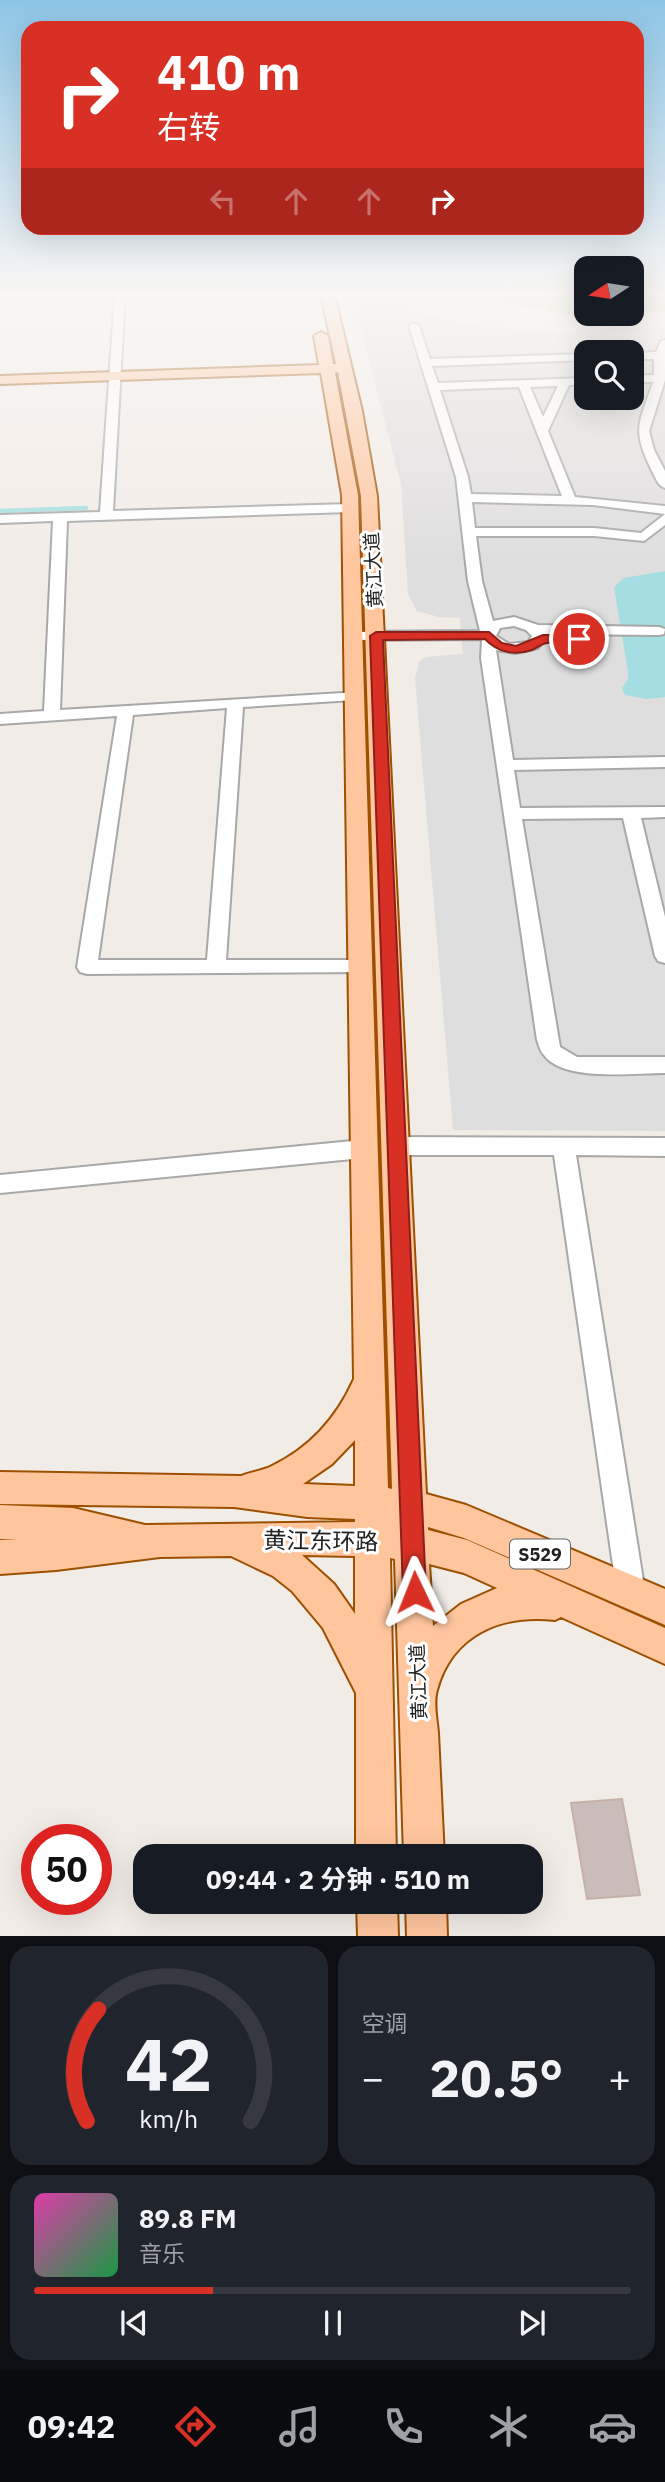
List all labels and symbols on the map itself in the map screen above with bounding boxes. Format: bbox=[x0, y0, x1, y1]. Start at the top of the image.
north arrow bbox=[574, 256, 644, 326]
street label: 黄江大道 bbox=[359, 531, 387, 609]
pin bbox=[549, 609, 609, 669]
street label: 黄江东环路 bbox=[263, 1524, 379, 1556]
road number: S529 bbox=[510, 1540, 570, 1568]
position arrow bbox=[378, 1555, 452, 1629]
street label: 黄江大道 bbox=[405, 1644, 431, 1720]
speed limit sign: 50 bbox=[21, 1824, 112, 1915]

